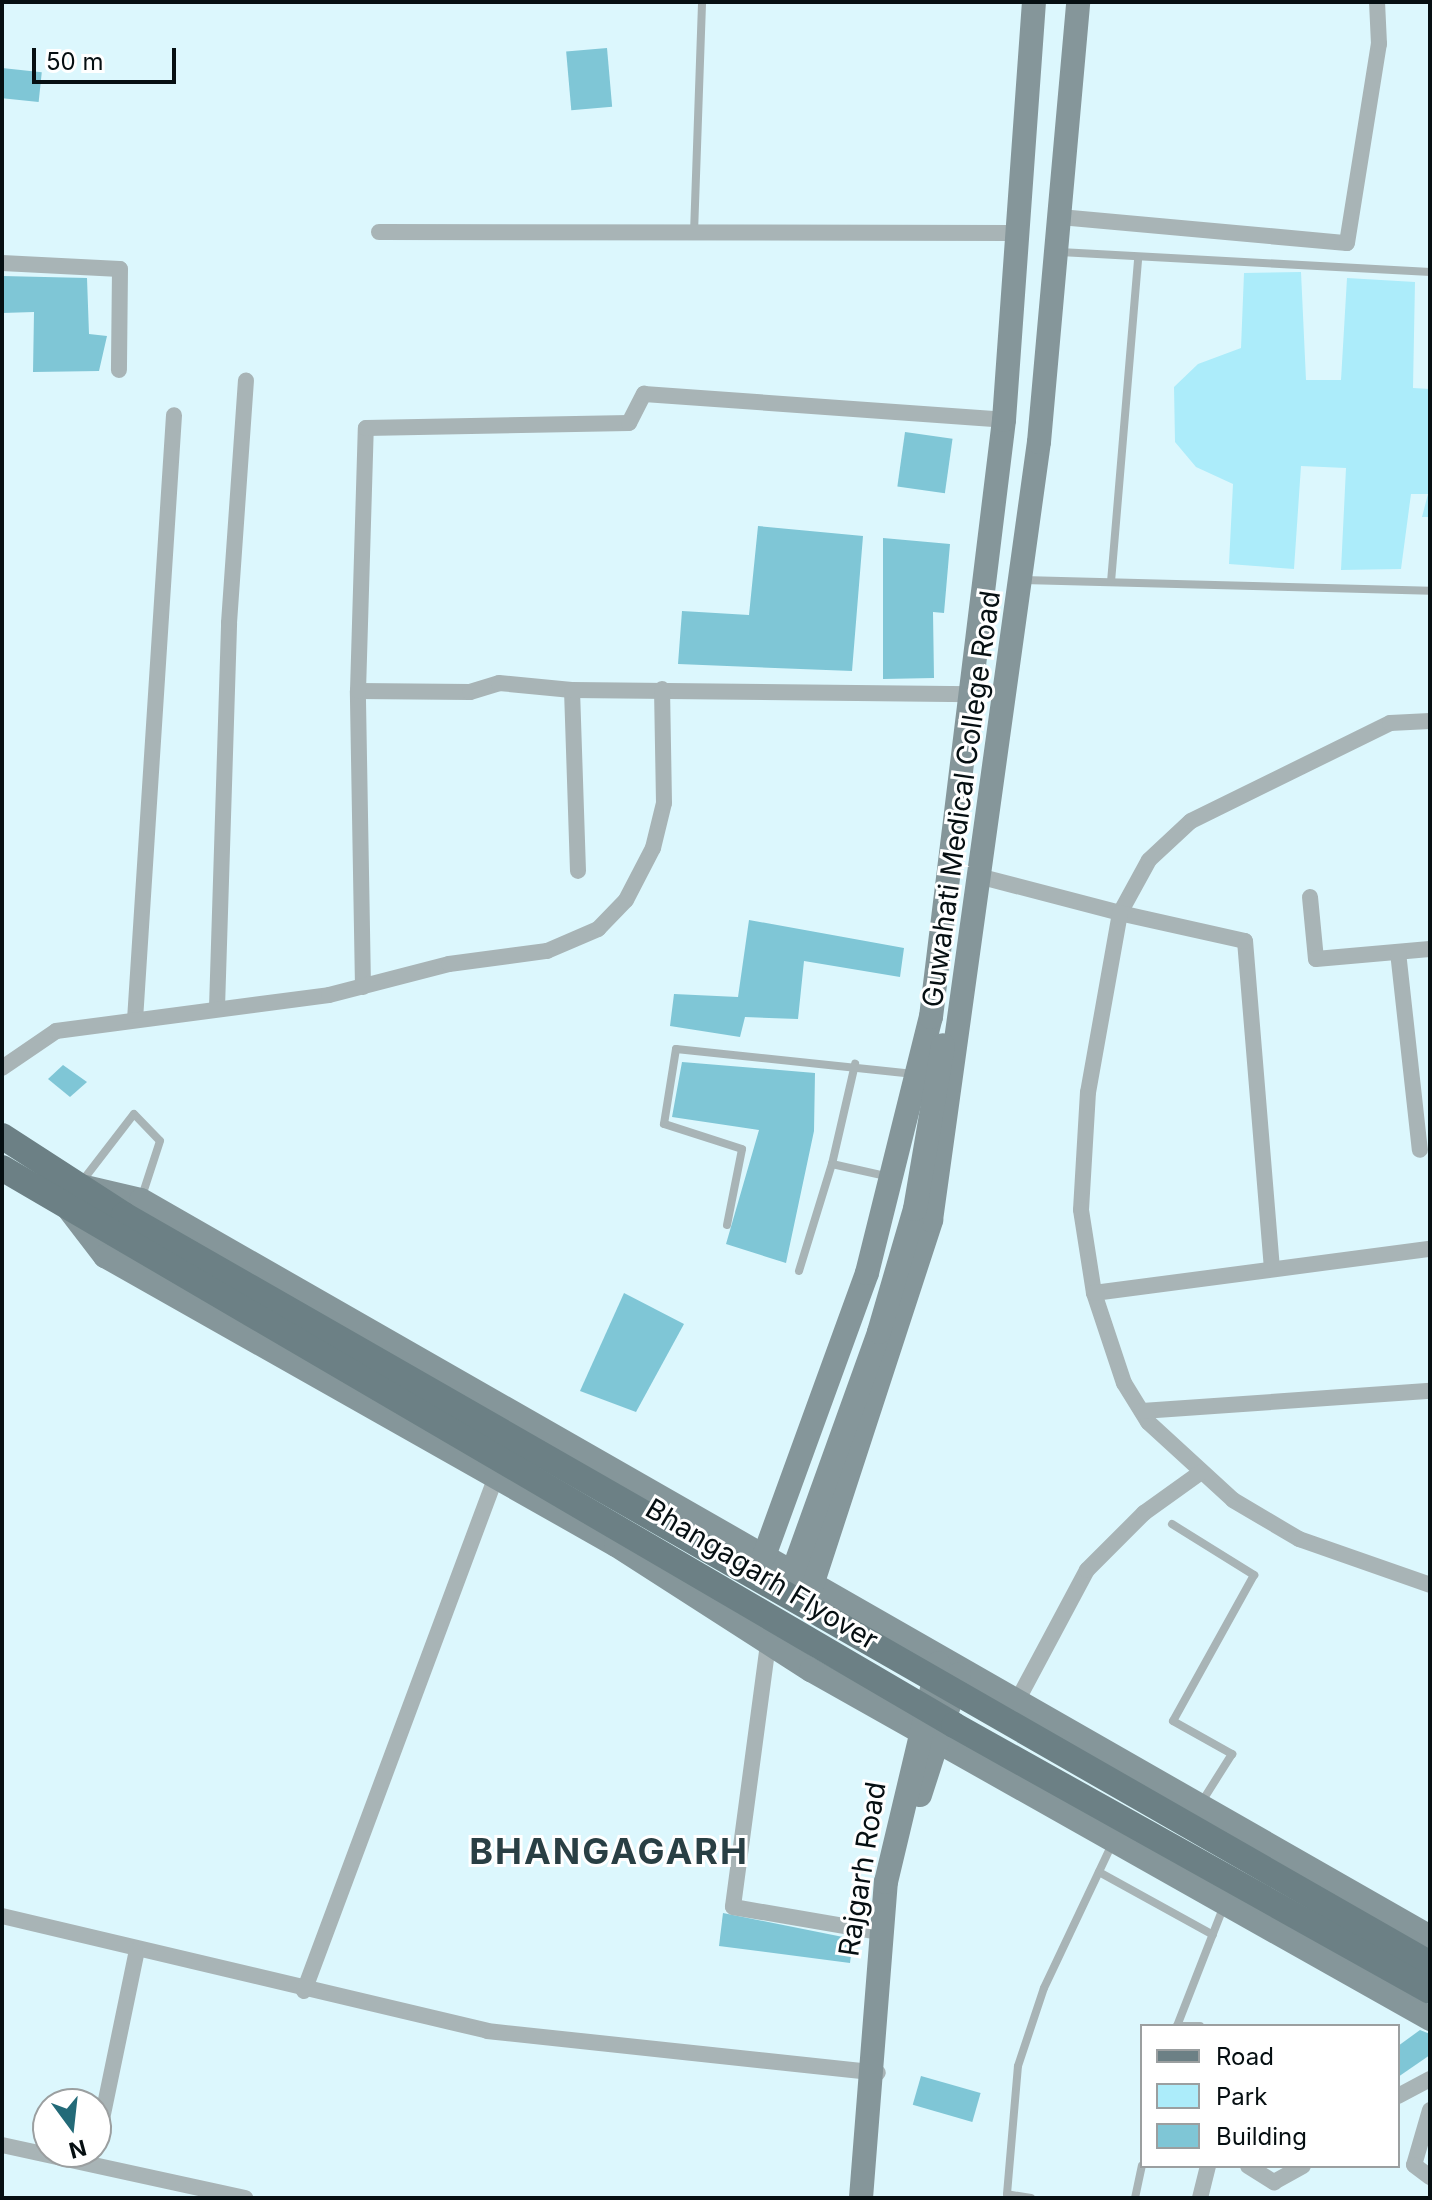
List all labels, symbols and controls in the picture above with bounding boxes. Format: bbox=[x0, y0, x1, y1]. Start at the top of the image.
scale bar bbox=[36, 32, 180, 82]
text: 50 m bbox=[46, 47, 104, 76]
street label: Guwahati Medical College Road bbox=[915, 589, 1007, 1009]
street label: Bhangagarh Flyover bbox=[640, 1491, 884, 1657]
street label: Rajgarh Road bbox=[832, 1779, 892, 1959]
district label: BHANGAGARH bbox=[469, 1830, 749, 1874]
legend bbox=[1140, 2024, 1400, 2168]
text: Road bbox=[1216, 2042, 1274, 2071]
text: Park bbox=[1216, 2082, 1267, 2111]
north arrow bbox=[32, 2088, 112, 2168]
text: Building bbox=[1216, 2122, 1307, 2151]
text: N bbox=[66, 2135, 89, 2164]

